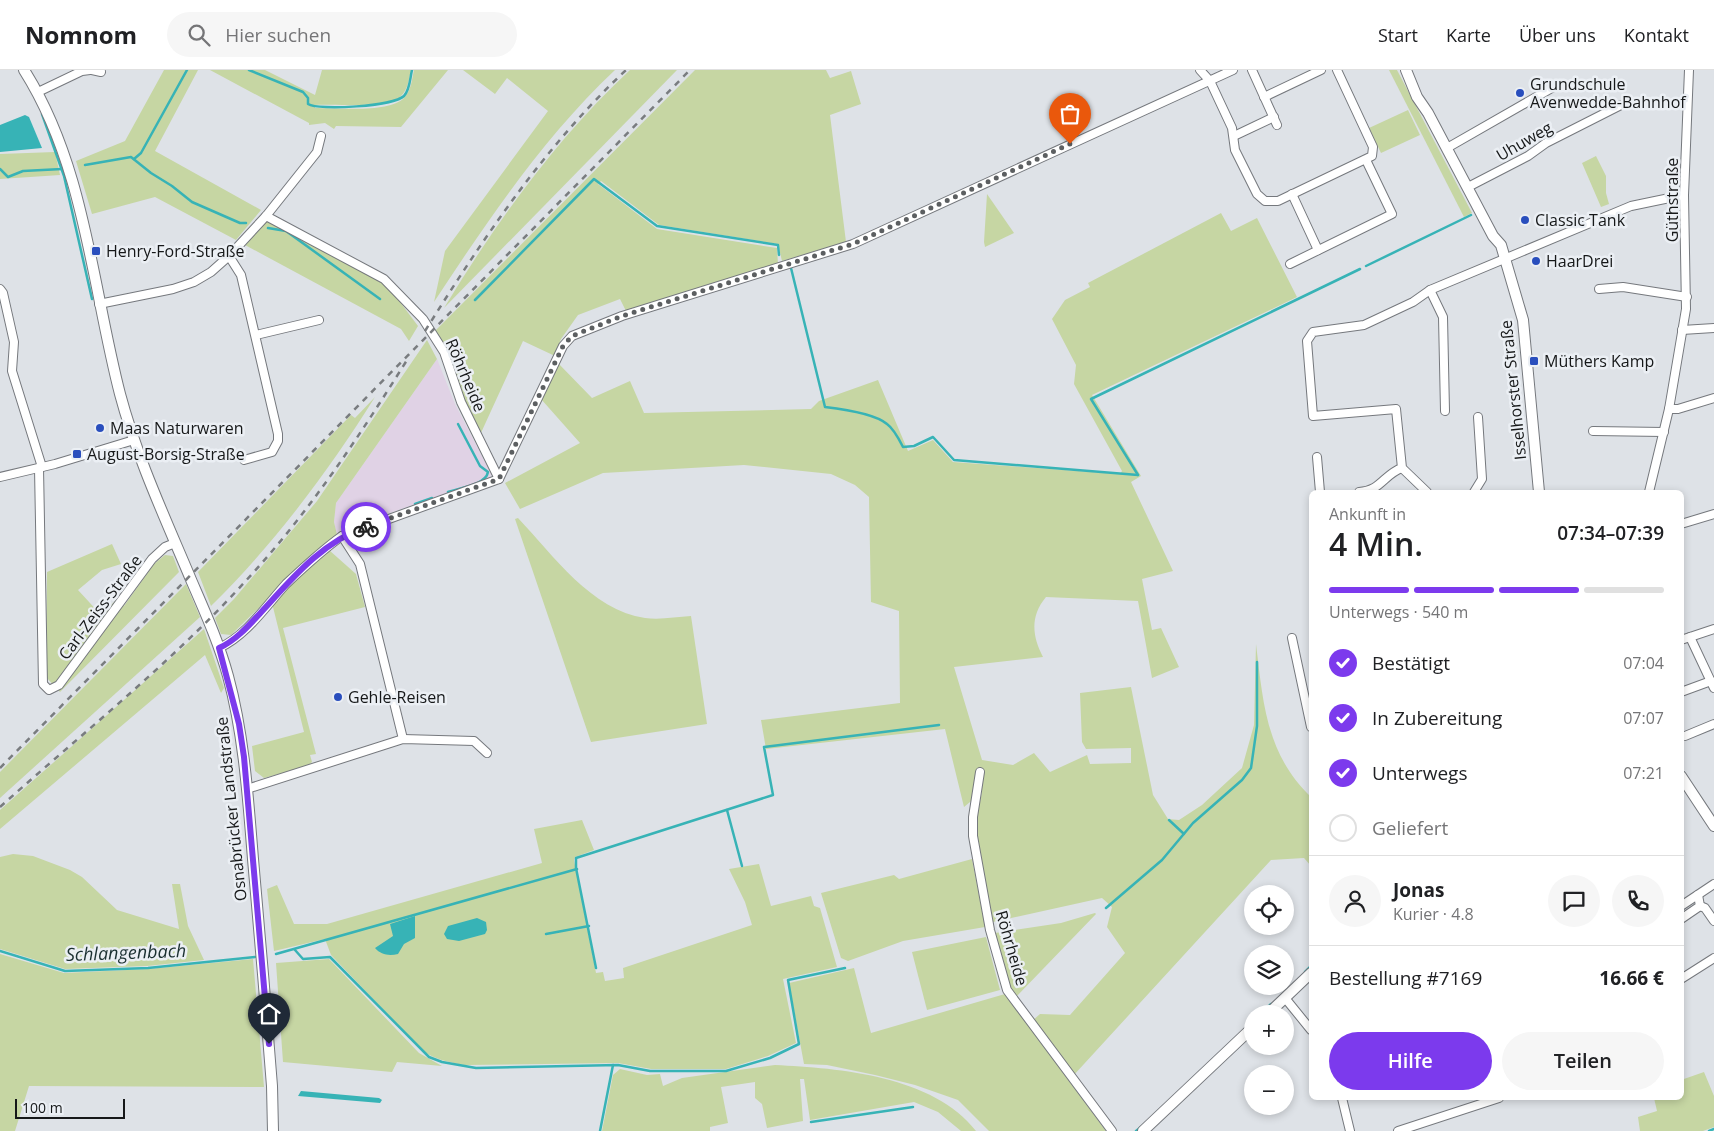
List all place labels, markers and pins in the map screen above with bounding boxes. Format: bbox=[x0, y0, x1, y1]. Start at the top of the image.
place label: Grundschule Avenwedde-Bahnhof bbox=[1530, 73, 1687, 113]
marker: Grundschule Avenwedde-Bahnhof bbox=[1514, 87, 1526, 99]
pin bbox=[1049, 93, 1091, 144]
place label: Classic Tank bbox=[1535, 209, 1626, 231]
marker: Classic Tank bbox=[1519, 214, 1531, 226]
place label: Henry-Ford-Straße bbox=[106, 240, 245, 262]
marker: Henry-Ford-Straße bbox=[90, 245, 102, 257]
place label: HaarDrei bbox=[1546, 250, 1613, 272]
marker: HaarDrei bbox=[1530, 255, 1542, 267]
place label: Müthers Kamp bbox=[1544, 350, 1654, 372]
marker: Müthers Kamp bbox=[1528, 355, 1540, 367]
place label: Maas Naturwaren bbox=[110, 417, 244, 439]
marker: Maas Naturwaren bbox=[94, 422, 106, 434]
place label: August-Borsig-Straße bbox=[87, 443, 245, 465]
marker: August-Borsig-Straße bbox=[71, 448, 83, 460]
place label: Gehle-Reisen bbox=[348, 686, 446, 708]
marker: Gehle-Reisen bbox=[332, 691, 344, 703]
pin bbox=[248, 993, 290, 1044]

